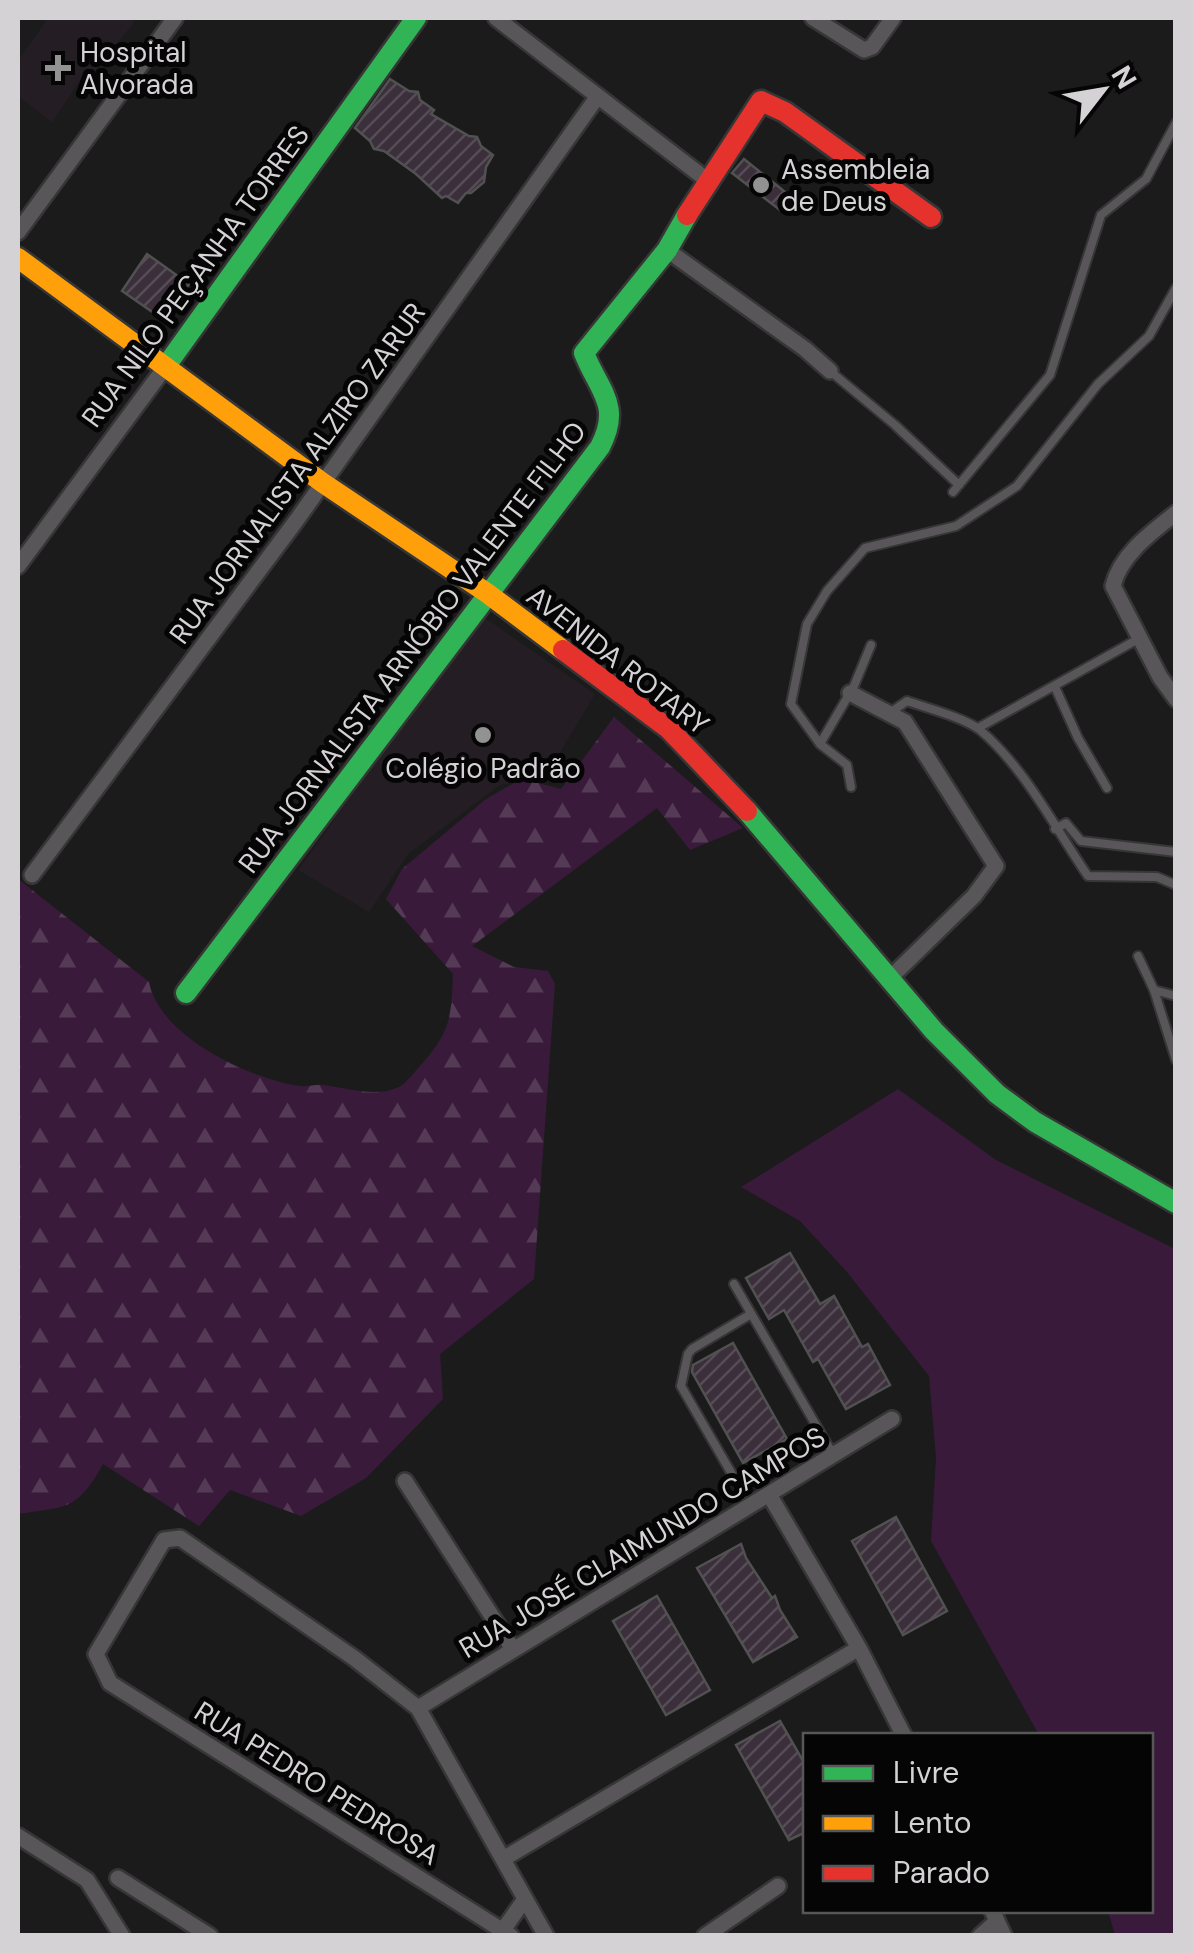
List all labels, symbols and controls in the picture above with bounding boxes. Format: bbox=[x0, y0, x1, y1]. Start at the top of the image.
place label: Hospital Alvorada bbox=[80, 34, 194, 103]
north arrow bbox=[1053, 40, 1153, 140]
marker: Hospital Alvorada bbox=[45, 55, 71, 81]
text: N bbox=[1103, 59, 1145, 96]
street label: RUA NILO PEÇANHA TORRES bbox=[73, 118, 318, 435]
place label: Assembleia de Deus bbox=[781, 151, 930, 220]
marker: Assembleia de Deus bbox=[750, 174, 772, 196]
street label: RUA JORNALISTA ALZIRO ZARUR bbox=[161, 295, 434, 651]
street label: RUA JORNALISTA ARNÓBIO VALENTE FILHO bbox=[230, 414, 595, 881]
street label: AVENIDA ROTARY bbox=[519, 578, 716, 743]
marker: Colégio Padrão bbox=[472, 724, 494, 746]
place label: Colégio Padrão bbox=[385, 750, 581, 787]
street label: RUA JOSÉ CLAIMUNDO CAMPOS bbox=[452, 1418, 832, 1667]
street label: RUA PEDRO PEDROSA bbox=[187, 1693, 446, 1874]
legend bbox=[803, 1733, 1153, 1913]
text: Livre bbox=[893, 1753, 959, 1792]
text: Lento bbox=[893, 1803, 972, 1842]
text: Parado bbox=[893, 1853, 990, 1892]

